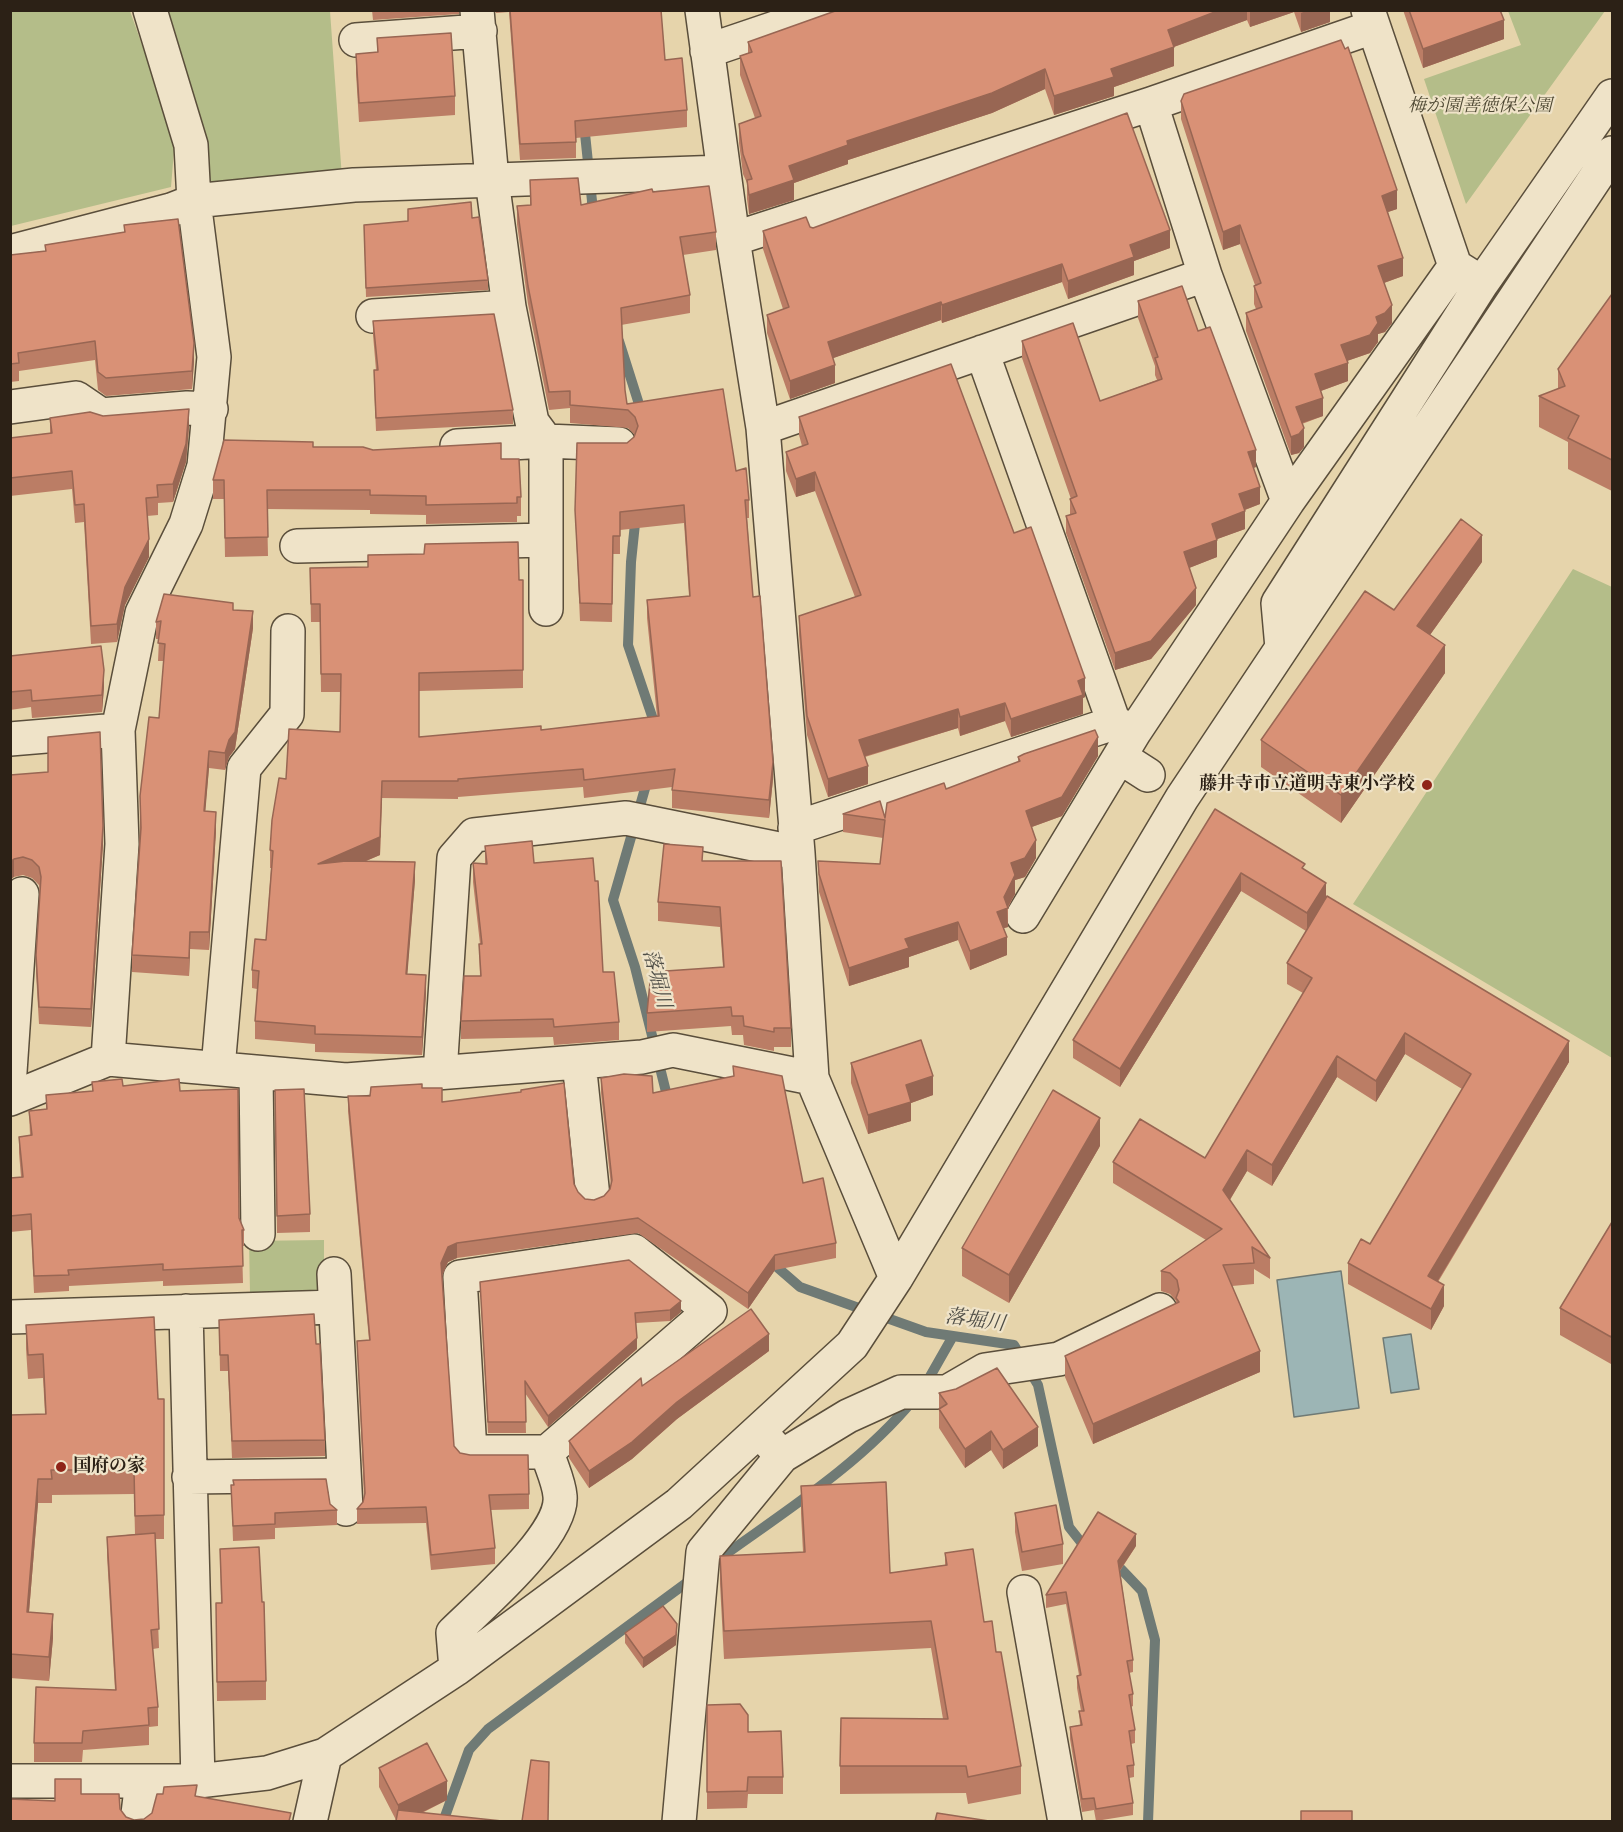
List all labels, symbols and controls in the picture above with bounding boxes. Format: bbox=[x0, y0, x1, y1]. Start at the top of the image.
park label: 梅が園善徳保公園 bbox=[1408, 96, 1552, 118]
place label: 藤井寺市立道明寺東小学校 bbox=[1199, 774, 1415, 796]
marker: 藤井寺市立道明寺東小学校 bbox=[1420, 778, 1434, 792]
water label: 落堀川 bbox=[637, 947, 675, 1011]
water label: 落堀川 bbox=[944, 1305, 1006, 1337]
place label: 国府の家 bbox=[73, 1456, 145, 1478]
marker: 国府の家 bbox=[54, 1460, 68, 1474]

